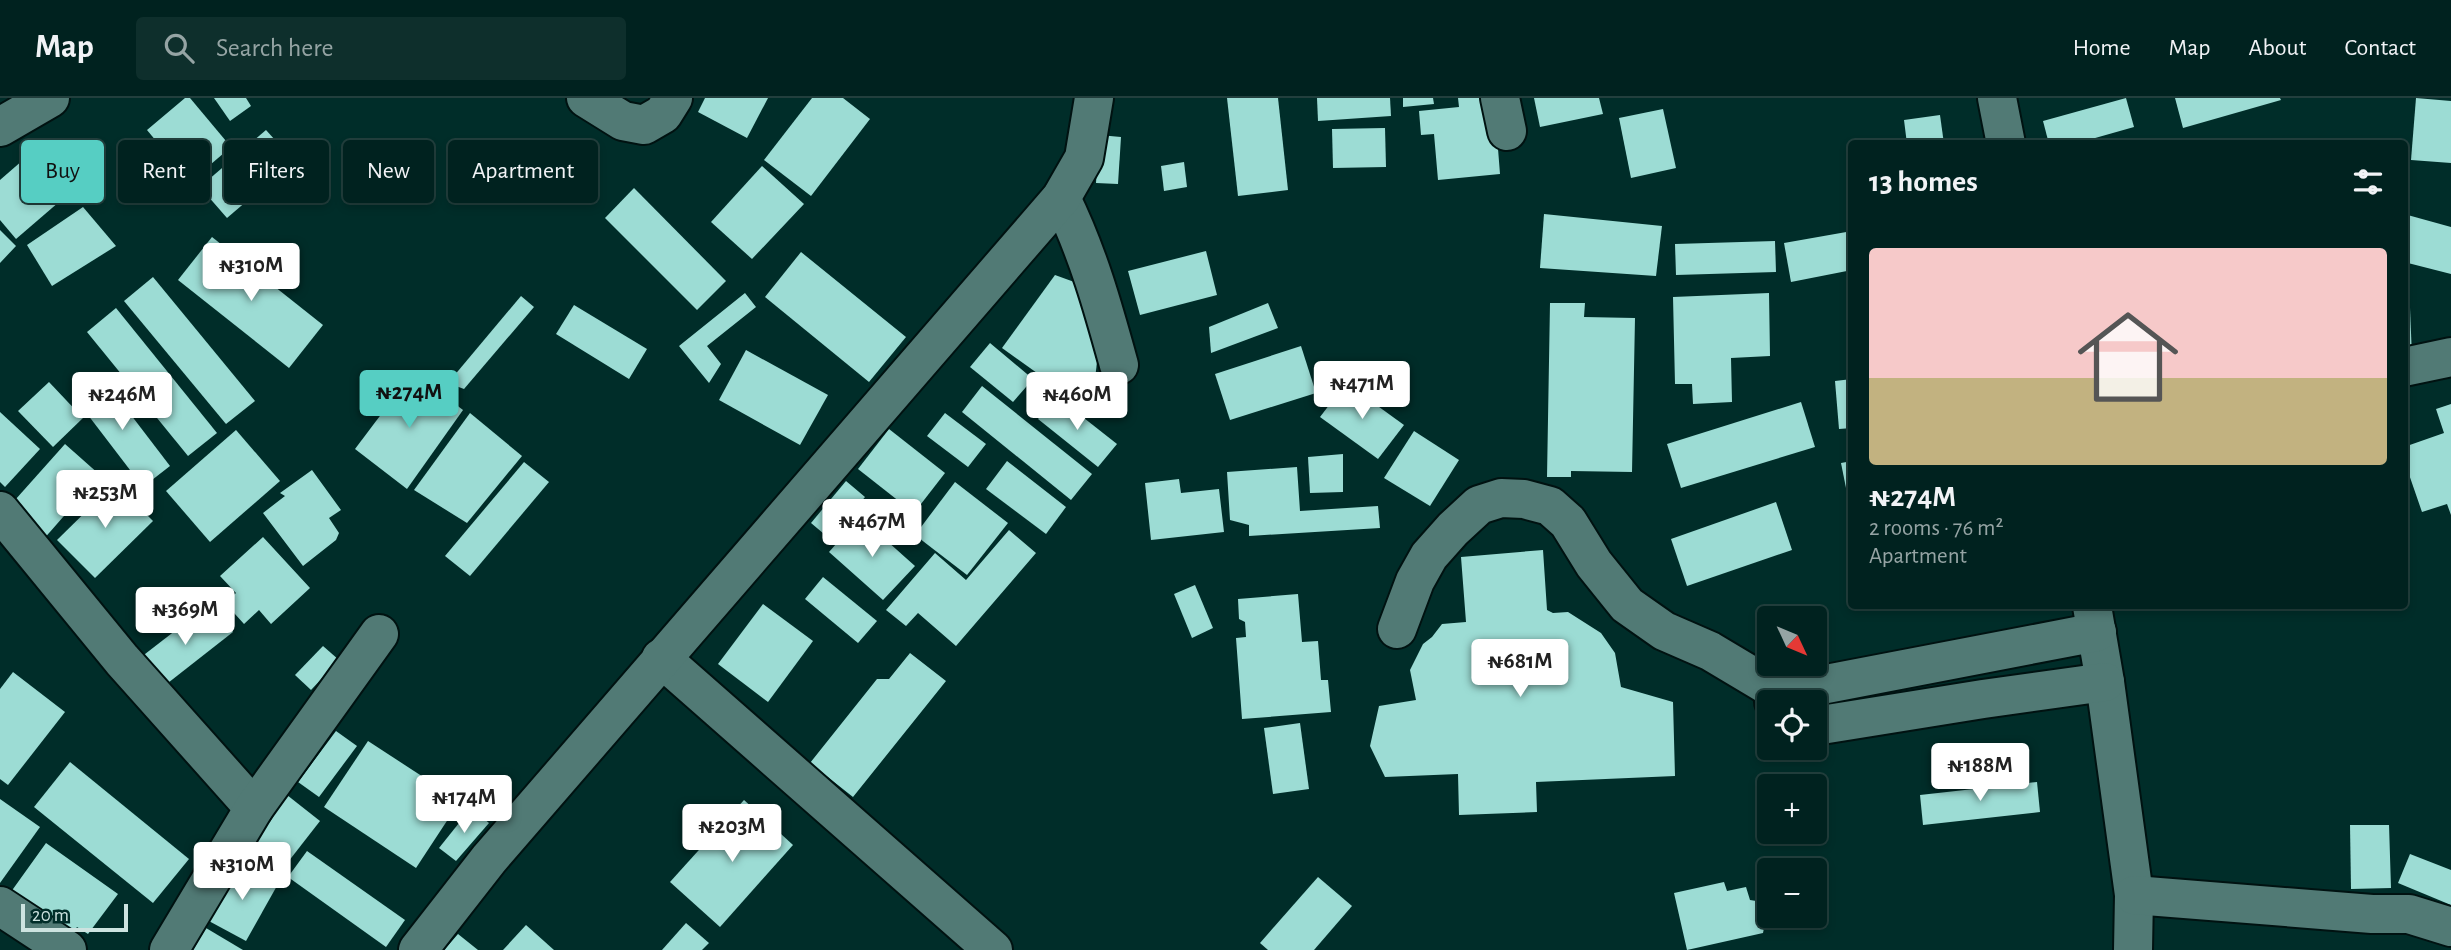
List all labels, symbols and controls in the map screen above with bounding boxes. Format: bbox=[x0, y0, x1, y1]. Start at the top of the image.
search box bbox=[136, 17, 626, 80]
icon: search bbox=[160, 29, 198, 67]
text: Map bbox=[35, 31, 94, 64]
text: Search here bbox=[216, 35, 334, 61]
text: Home bbox=[2073, 36, 2131, 60]
text: Map bbox=[2169, 36, 2211, 60]
text: About bbox=[2249, 36, 2306, 60]
text: Contact bbox=[2344, 36, 2416, 60]
chip: Buy bbox=[21, 140, 104, 203]
chip: Rent bbox=[118, 140, 210, 203]
chip: Filters bbox=[224, 140, 329, 203]
chip: New bbox=[343, 140, 434, 203]
chip: Apartment bbox=[448, 140, 598, 203]
icon: filters bbox=[2349, 163, 2387, 201]
text: 13 homes bbox=[1869, 167, 1978, 197]
pin: ₦310M bbox=[202, 244, 300, 303]
text: ₦310M bbox=[219, 254, 283, 277]
icon: home bbox=[2065, 294, 2191, 420]
pin: ₦471M bbox=[1313, 362, 1411, 421]
pin: ₦274M bbox=[360, 370, 458, 430]
pin: ₦246M bbox=[73, 372, 171, 432]
pin: ₦460M bbox=[1028, 372, 1126, 432]
text: ₦471M bbox=[1330, 372, 1394, 395]
text: ₦274M bbox=[376, 381, 442, 404]
text: ₦246M bbox=[88, 383, 156, 406]
text: ₦460M bbox=[1042, 383, 1112, 406]
pin: ₦253M bbox=[56, 470, 154, 530]
text: ₦253M bbox=[72, 481, 138, 504]
text: ₦274M bbox=[1869, 482, 1956, 512]
pin: ₦467M bbox=[823, 500, 921, 559]
text: ₦467M bbox=[838, 510, 906, 533]
text: 2 rooms · 76 m² bbox=[1869, 517, 2003, 540]
text: Apartment bbox=[1869, 545, 1967, 568]
pin: ₦369M bbox=[136, 588, 234, 647]
text: ₦369M bbox=[152, 598, 218, 621]
north arrow bbox=[1757, 606, 1827, 676]
map controls bbox=[1757, 606, 1827, 928]
pin: ₦681M bbox=[1471, 640, 1569, 699]
text: ₦681M bbox=[1487, 650, 1553, 673]
button: locate bbox=[1757, 690, 1827, 760]
pin: ₦188M bbox=[1931, 744, 2029, 803]
text: ₦188M bbox=[1947, 754, 2013, 777]
button: + bbox=[1757, 774, 1827, 844]
pin: ₦174M bbox=[415, 776, 513, 835]
text: ₦174M bbox=[432, 786, 496, 809]
pin: ₦203M bbox=[683, 804, 781, 864]
text: ₦203M bbox=[698, 815, 766, 838]
pin: ₦310M bbox=[193, 842, 291, 902]
text: ₦310M bbox=[210, 853, 274, 876]
button: − bbox=[1757, 858, 1827, 928]
scale bar bbox=[21, 901, 128, 933]
text: 20 m bbox=[32, 906, 69, 925]

